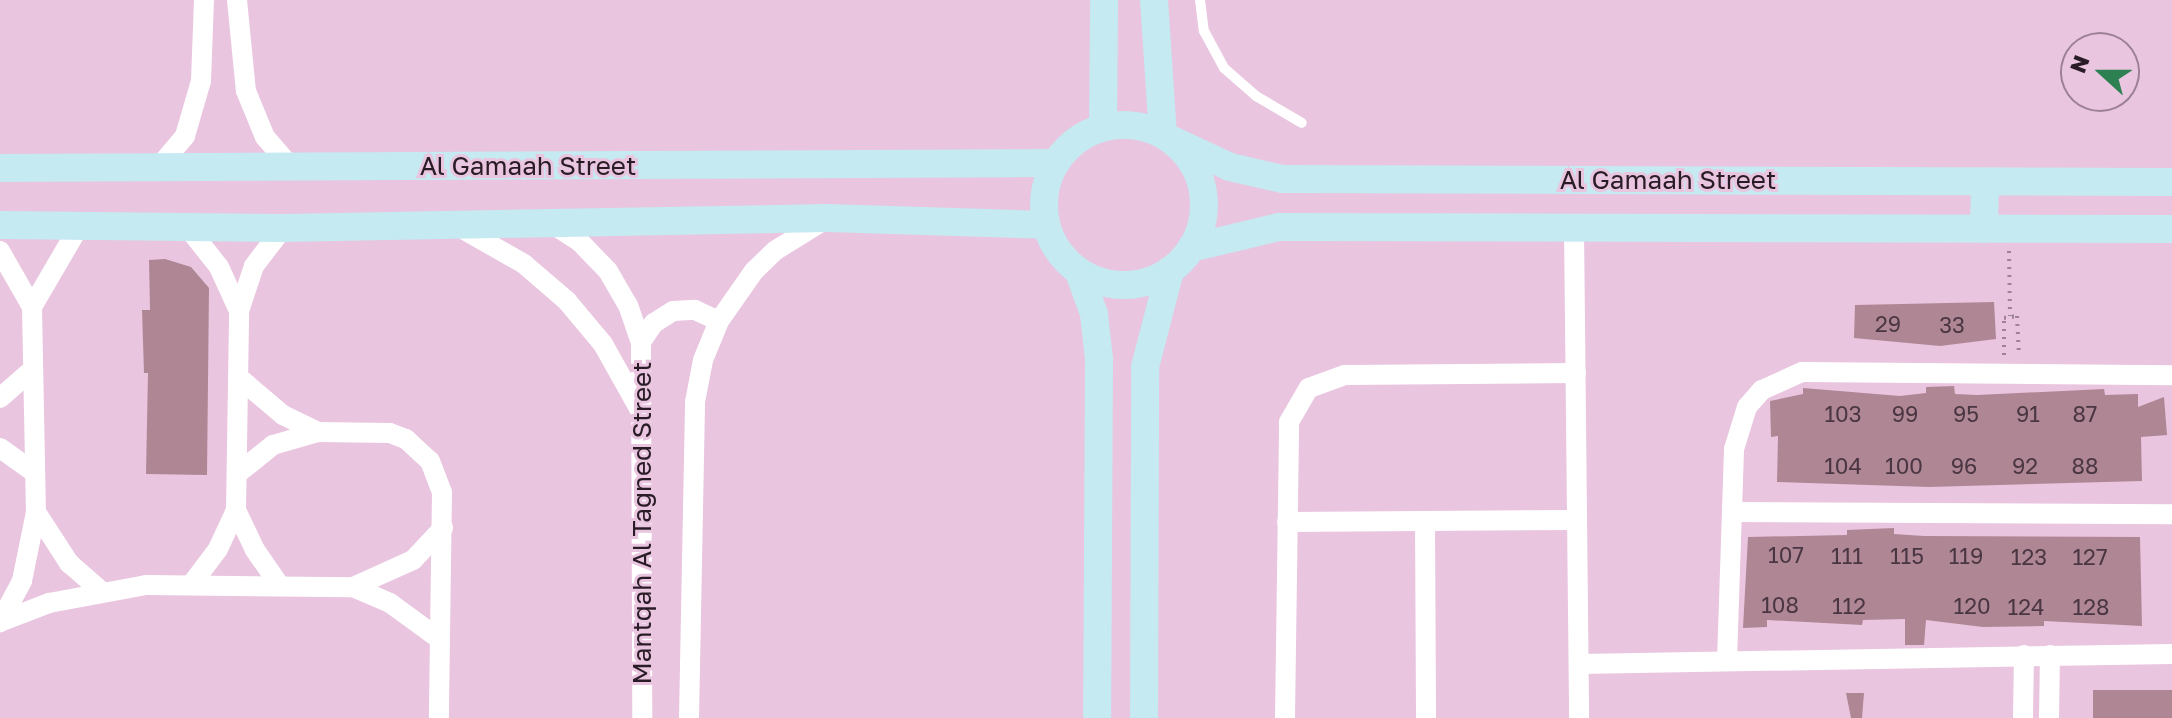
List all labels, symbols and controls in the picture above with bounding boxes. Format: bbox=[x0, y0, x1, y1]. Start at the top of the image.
north arrow bbox=[2060, 32, 2140, 112]
text: N bbox=[2063, 51, 2095, 77]
street label: Al Gamaah Street bbox=[420, 150, 636, 182]
street label: Al Gamaah Street bbox=[1560, 164, 1776, 196]
house number: 29 bbox=[1875, 311, 1901, 337]
house number: 33 bbox=[1939, 312, 1965, 338]
street label: Mantqah Al Tagned Street bbox=[626, 361, 658, 685]
house number: 103 bbox=[1824, 401, 1862, 427]
house number: 99 bbox=[1892, 401, 1918, 427]
house number: 95 bbox=[1953, 401, 1979, 427]
house number: 91 bbox=[2016, 401, 2040, 427]
house number: 87 bbox=[2072, 401, 2098, 427]
house number: 104 bbox=[1824, 453, 1862, 479]
house number: 100 bbox=[1885, 453, 1923, 479]
house number: 96 bbox=[1951, 453, 1977, 479]
house number: 92 bbox=[2012, 453, 2038, 479]
house number: 88 bbox=[2072, 453, 2098, 479]
house number: 107 bbox=[1768, 542, 1804, 568]
house number: 111 bbox=[1831, 543, 1863, 569]
house number: 115 bbox=[1890, 543, 1924, 569]
house number: 119 bbox=[1949, 543, 1983, 569]
house number: 123 bbox=[2011, 544, 2047, 570]
house number: 127 bbox=[2072, 544, 2108, 570]
house number: 108 bbox=[1761, 592, 1799, 618]
house number: 112 bbox=[1832, 593, 1866, 619]
house number: 120 bbox=[1953, 593, 1991, 619]
house number: 124 bbox=[2008, 594, 2044, 620]
house number: 128 bbox=[2073, 594, 2109, 620]

